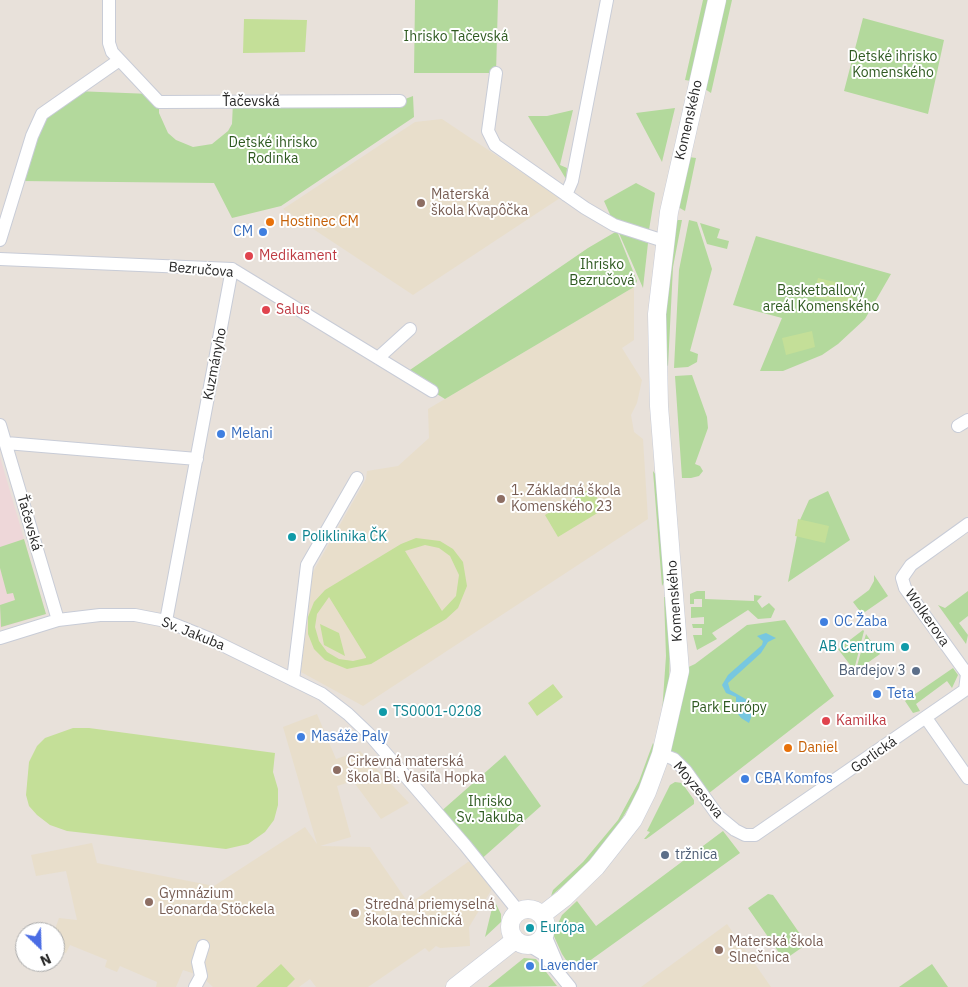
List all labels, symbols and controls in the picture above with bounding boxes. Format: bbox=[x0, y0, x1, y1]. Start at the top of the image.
park label: Ihrisko Tačevská bbox=[404, 29, 508, 45]
park label: Detské ihrisko Komenského bbox=[849, 49, 937, 82]
street label: Komenského bbox=[672, 78, 706, 162]
street label: Ťačevská bbox=[222, 94, 280, 110]
park label: Detské ihrisko Rodinka bbox=[229, 135, 317, 168]
place label: Materská škola Kvapôčka bbox=[431, 187, 528, 220]
marker: Materská škola Kvapôčka bbox=[415, 197, 427, 209]
place label: Hostinec CM bbox=[280, 214, 359, 230]
marker: Hostinec CM bbox=[264, 216, 276, 228]
place label: CM bbox=[233, 224, 253, 240]
marker: CM bbox=[257, 226, 269, 238]
place label: Medikament bbox=[259, 248, 337, 264]
marker: Medikament bbox=[243, 250, 255, 262]
park label: Ihrisko Bezručová bbox=[569, 257, 635, 290]
street label: Bezručova bbox=[168, 259, 234, 281]
park label: Basketballový areál Komenského bbox=[763, 283, 879, 316]
place label: Salus bbox=[276, 302, 310, 318]
marker: Salus bbox=[260, 304, 272, 316]
street label: Kuzmányho bbox=[200, 326, 230, 402]
place label: Melani bbox=[231, 426, 273, 442]
marker: Melani bbox=[215, 428, 227, 440]
place label: 1. Základná škola Komenského 23 bbox=[511, 483, 621, 516]
street label: Ťačevská bbox=[13, 493, 45, 553]
marker: 1. Základná škola Komenského 23 bbox=[495, 493, 507, 505]
place label: Poliklinika ČK bbox=[302, 529, 387, 545]
marker: Poliklinika ČK bbox=[286, 531, 298, 543]
street label: Komenského bbox=[664, 560, 686, 642]
street label: Wolkerova bbox=[901, 586, 953, 650]
street label: Sv. Jakuba bbox=[159, 614, 227, 654]
place label: OC Žaba bbox=[834, 614, 887, 630]
marker: OC Žaba bbox=[818, 616, 830, 628]
place label: AB Centrum bbox=[819, 639, 895, 655]
marker: AB Centrum bbox=[899, 641, 911, 653]
place label: Bardejov 3 bbox=[839, 663, 906, 679]
marker: Bardejov 3 bbox=[910, 665, 922, 677]
place label: Teta bbox=[887, 686, 914, 702]
marker: Teta bbox=[871, 688, 883, 700]
park label: Park Európy bbox=[691, 700, 767, 716]
place label: TS0001-0208 bbox=[393, 704, 482, 720]
marker: TS0001-0208 bbox=[377, 706, 389, 718]
place label: Kamilka bbox=[836, 713, 886, 729]
marker: Kamilka bbox=[820, 715, 832, 727]
place label: Masáže Paly bbox=[311, 729, 388, 745]
marker: Masáže Paly bbox=[295, 731, 307, 743]
street label: Gorlická bbox=[848, 733, 900, 777]
place label: Daniel bbox=[798, 740, 838, 756]
marker: Daniel bbox=[782, 742, 794, 754]
place label: Cirkevná materská škola Bl. Vasiľa Hopka bbox=[347, 754, 485, 786]
street label: Moyzesova bbox=[669, 758, 727, 822]
marker: Cirkevná materská škola Bl. Vasiľa Hopka bbox=[331, 764, 343, 776]
place label: CBA Komfos bbox=[755, 771, 833, 787]
marker: CBA Komfos bbox=[739, 773, 751, 785]
park label: Ihrisko Sv. Jakuba bbox=[457, 794, 523, 826]
place label: tržnica bbox=[675, 847, 718, 863]
marker: tržnica bbox=[659, 849, 671, 861]
place label: Gymnázium Leonarda Stöckela bbox=[159, 886, 275, 919]
marker: Gymnázium Leonarda Stöckela bbox=[143, 896, 155, 908]
place label: Stredná priemyselná škola technická bbox=[365, 897, 495, 930]
marker: Stredná priemyselná škola technická bbox=[349, 907, 361, 919]
place label: Európa bbox=[540, 920, 585, 936]
north arrow bbox=[15, 922, 65, 972]
marker: Európa bbox=[524, 922, 536, 934]
place label: Materská škola Slnečnica bbox=[729, 934, 824, 966]
marker: Materská škola Slnečnica bbox=[713, 944, 725, 956]
text: N bbox=[37, 950, 54, 970]
place label: Lavender bbox=[540, 958, 598, 974]
marker: Lavender bbox=[524, 960, 536, 972]

